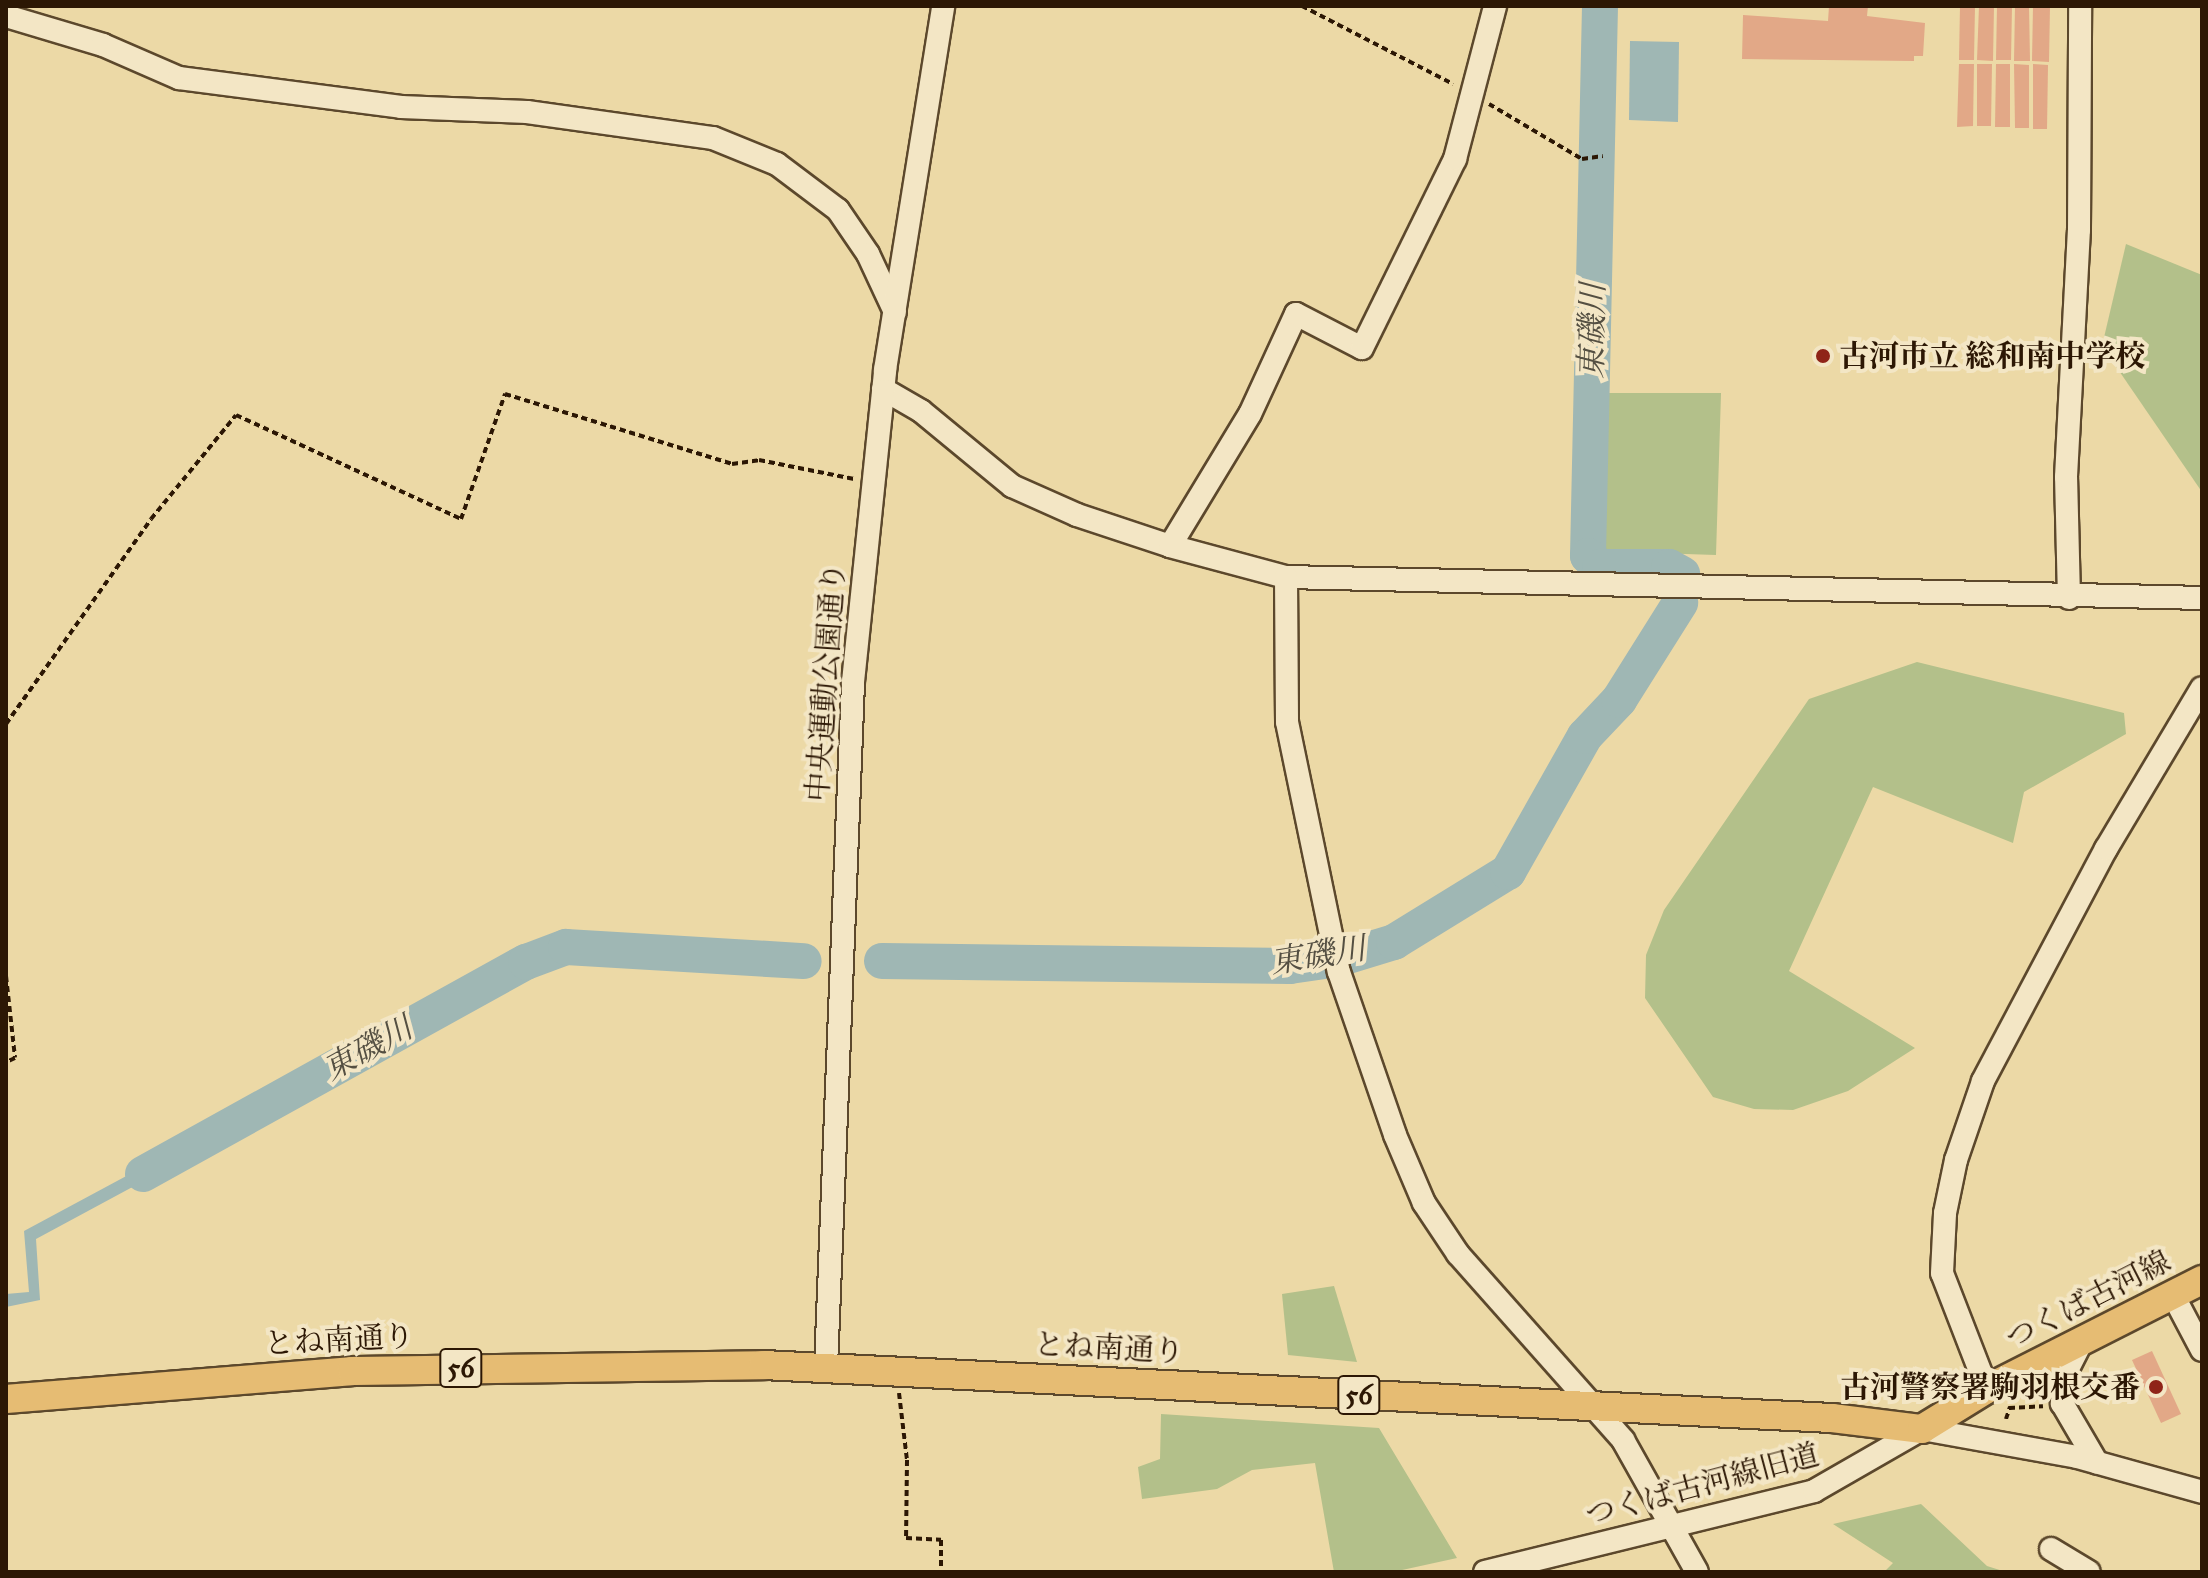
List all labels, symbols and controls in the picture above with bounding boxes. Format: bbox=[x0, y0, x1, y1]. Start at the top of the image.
water label: 東磯川 bbox=[1573, 283, 1613, 379]
place label: 古河市立 総和南中学校 bbox=[1839, 338, 2145, 374]
marker: 古河市立 総和南中学校 bbox=[1814, 347, 1832, 365]
street label: 中央運動公園通り bbox=[800, 561, 852, 803]
water label: 東磯川 bbox=[1268, 930, 1368, 982]
water label: 東磯川 bbox=[317, 1009, 419, 1089]
street label: つくば古河線 bbox=[2000, 1243, 2176, 1357]
street label: とね南通り bbox=[263, 1318, 415, 1362]
street label: とね南通り bbox=[1033, 1326, 1185, 1370]
road number: 56 bbox=[439, 1344, 483, 1392]
place label: 古河警察署駒羽根交番 bbox=[1840, 1369, 2140, 1405]
road number: 56 bbox=[1337, 1371, 1381, 1419]
marker: 古河警察署駒羽根交番 bbox=[2147, 1378, 2165, 1396]
street label: つくば古河線旧道 bbox=[1581, 1437, 1823, 1533]

